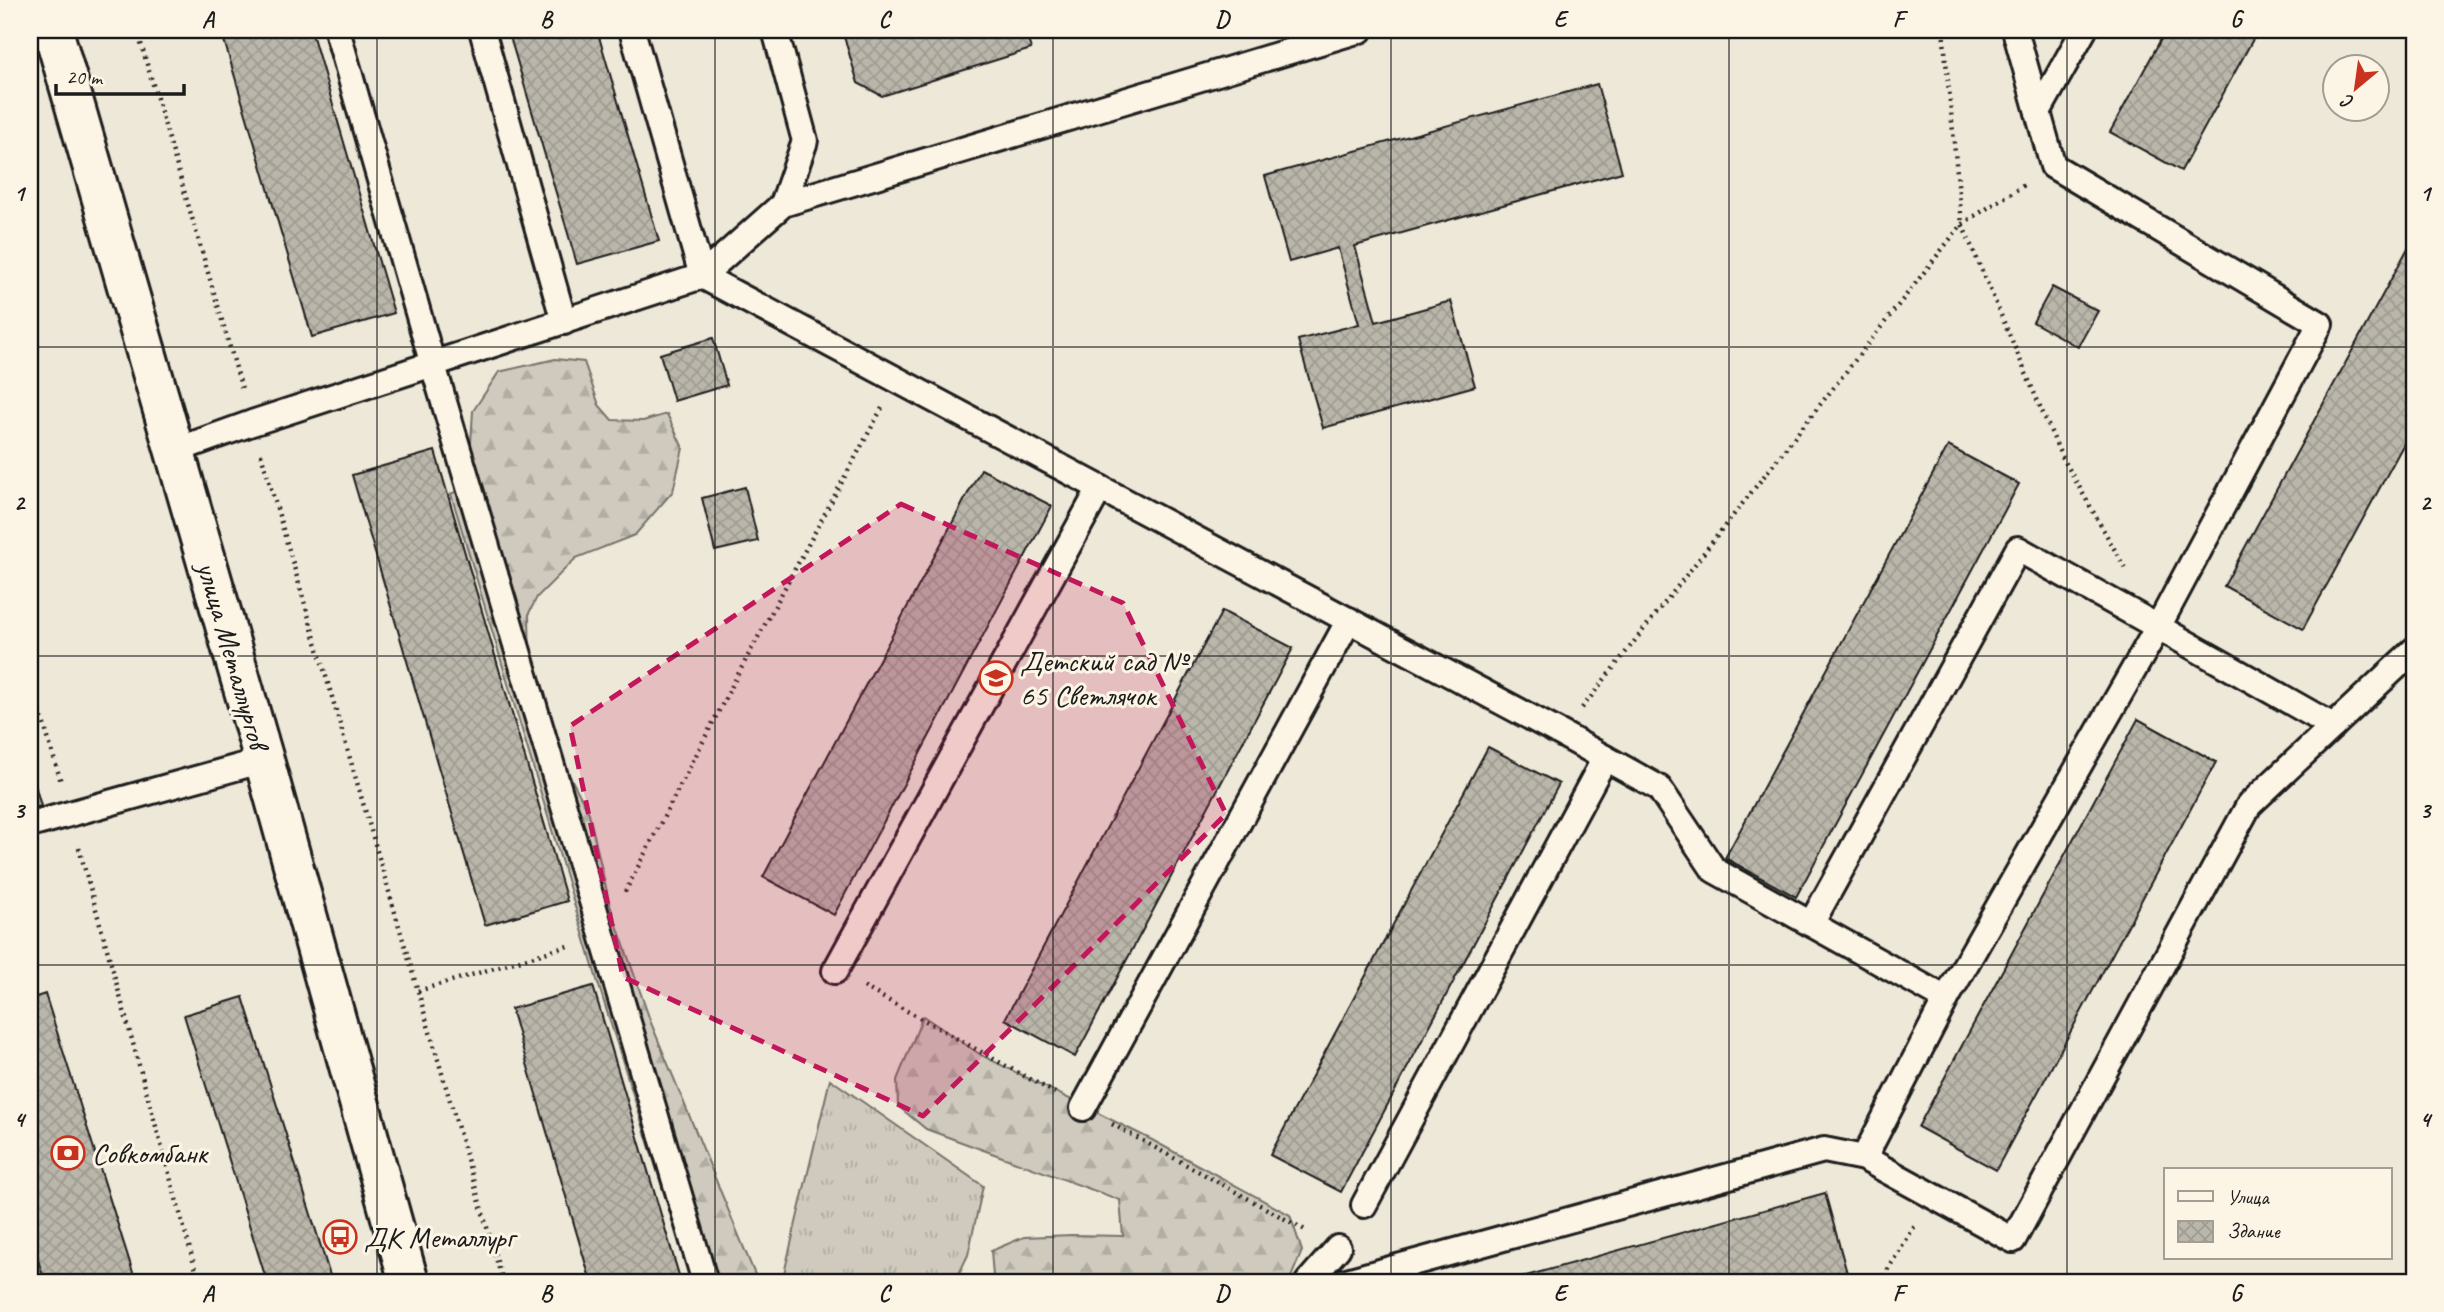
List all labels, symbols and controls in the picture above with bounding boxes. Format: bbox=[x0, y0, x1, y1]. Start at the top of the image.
text: A bbox=[202, 5, 216, 34]
text: B bbox=[540, 5, 554, 34]
text: C bbox=[879, 5, 893, 34]
text: D bbox=[1215, 5, 1231, 34]
text: E bbox=[1554, 5, 1570, 34]
text: F bbox=[1893, 5, 1909, 34]
text: G bbox=[2230, 5, 2245, 34]
scale bar bbox=[56, 52, 184, 96]
north arrow bbox=[2322, 52, 2392, 122]
text: 20 m bbox=[66, 64, 104, 90]
text: С bbox=[2336, 88, 2358, 115]
text: 1 bbox=[14, 179, 27, 208]
text: 1 bbox=[2420, 179, 2433, 208]
text: 2 bbox=[14, 488, 27, 517]
text: 2 bbox=[2420, 488, 2433, 517]
street label: улица Металлургов bbox=[188, 555, 279, 758]
place label: Детский сад № 65 Светлячок bbox=[1020, 642, 1191, 714]
school or university icon: Детский сад № 65 Светлячок bbox=[977, 659, 1015, 697]
text: 3 bbox=[14, 796, 27, 825]
text: 3 bbox=[2420, 796, 2433, 825]
text: 4 bbox=[14, 1105, 27, 1134]
text: 4 bbox=[2420, 1105, 2433, 1134]
bank icon: Совкомбанк bbox=[49, 1134, 87, 1172]
place label: Совкомбанк bbox=[92, 1134, 209, 1172]
legend bbox=[2164, 1168, 2392, 1260]
text: Улица bbox=[2227, 1184, 2270, 1210]
bus stop icon: ДК Металлург bbox=[321, 1218, 359, 1256]
place label: ДК Металлург bbox=[364, 1218, 519, 1256]
text: Здание bbox=[2227, 1218, 2281, 1244]
text: A bbox=[202, 1279, 216, 1308]
text: B bbox=[540, 1279, 554, 1308]
text: C bbox=[879, 1279, 893, 1308]
text: D bbox=[1215, 1279, 1231, 1308]
text: E bbox=[1554, 1279, 1570, 1308]
text: F bbox=[1893, 1279, 1909, 1308]
text: G bbox=[2230, 1279, 2245, 1308]

